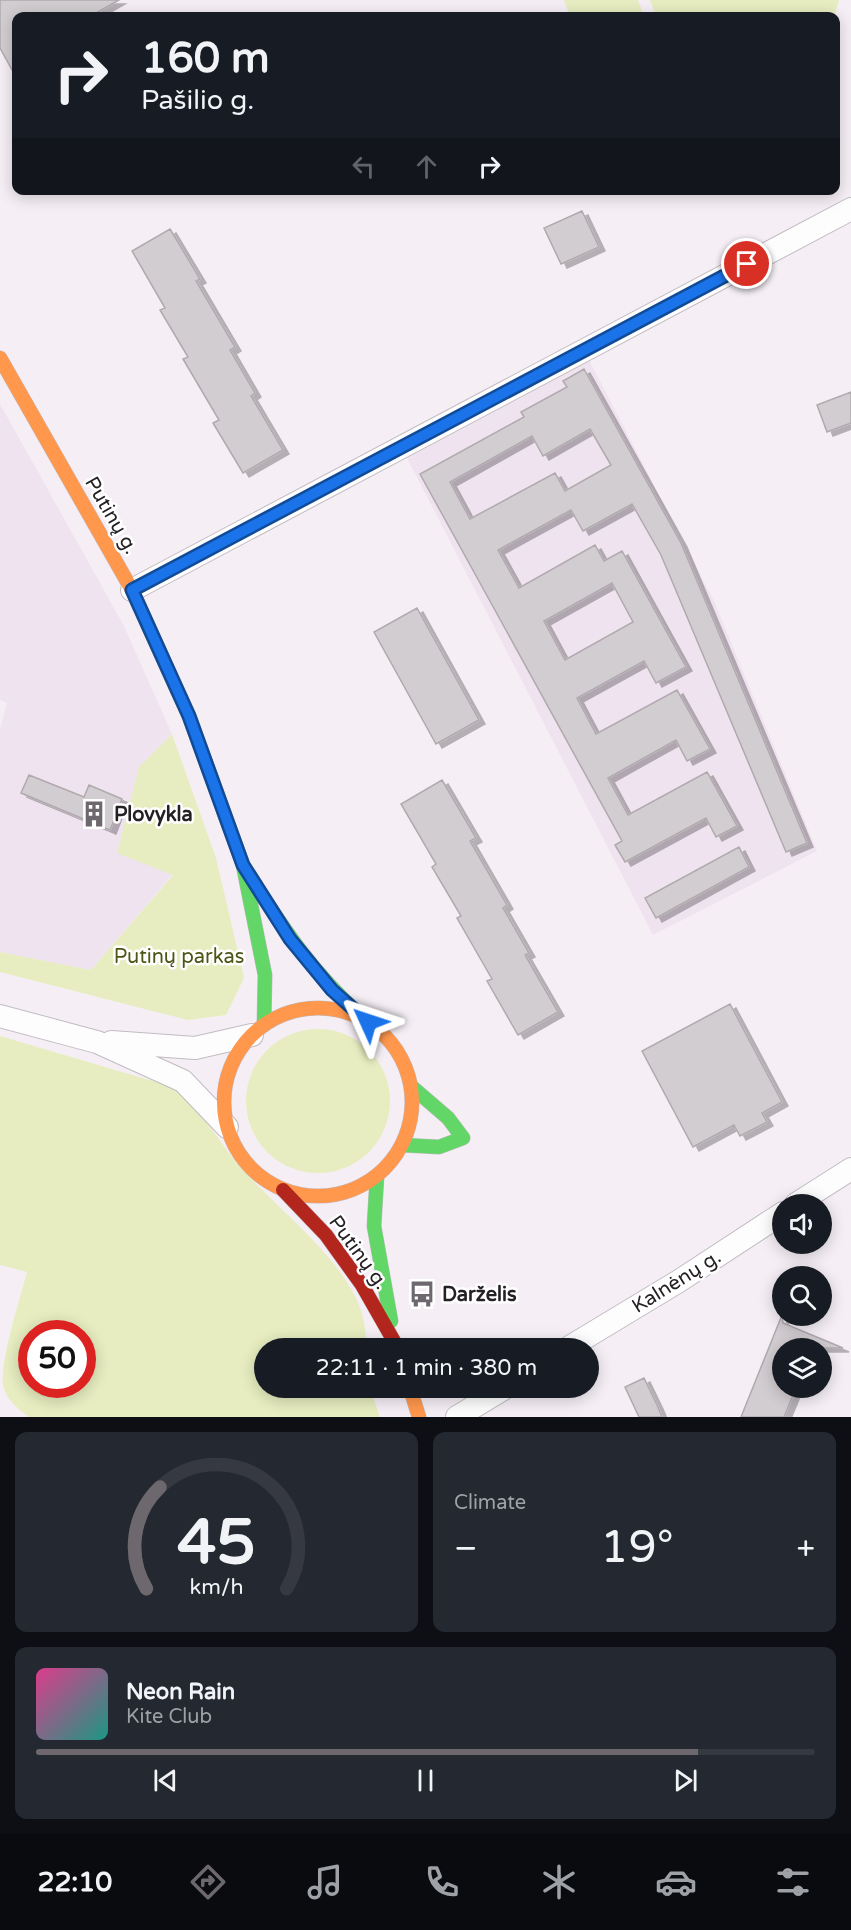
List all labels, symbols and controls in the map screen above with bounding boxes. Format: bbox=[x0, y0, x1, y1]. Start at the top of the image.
text: 160 m bbox=[141, 33, 270, 84]
icon: right bbox=[42, 36, 120, 114]
text: Pašilio g. bbox=[141, 84, 254, 117]
icon: left bbox=[347, 150, 380, 183]
icon: ahead bbox=[410, 150, 443, 183]
icon: right bbox=[473, 150, 506, 183]
pin bbox=[721, 238, 772, 289]
icon: arrive bbox=[730, 247, 763, 280]
street label: Putinų g. bbox=[79, 473, 143, 558]
building icon: Plovykla bbox=[79, 799, 109, 829]
place label: Plovykla bbox=[114, 803, 193, 827]
park label: Putinų parkas bbox=[114, 945, 244, 969]
position arrow bbox=[336, 990, 400, 1054]
map controls bbox=[772, 1194, 832, 1398]
button: sound bbox=[772, 1194, 832, 1254]
street label: Putinų g. bbox=[323, 1211, 393, 1294]
street label: Kalnėnų g. bbox=[628, 1245, 725, 1319]
button: search bbox=[772, 1266, 832, 1326]
bus stop icon: Darželis bbox=[407, 1279, 437, 1309]
place label: Darželis bbox=[442, 1283, 517, 1307]
speed limit sign: 50 bbox=[18, 1320, 96, 1398]
button: layers bbox=[772, 1338, 832, 1398]
text: 22:11 · 1 min · 380 m bbox=[316, 1355, 537, 1381]
text: Climate bbox=[454, 1491, 526, 1515]
text: 45 bbox=[177, 1506, 256, 1581]
text: 19° bbox=[600, 1521, 674, 1575]
text: − bbox=[454, 1529, 478, 1568]
text: + bbox=[796, 1529, 815, 1568]
text: km/h bbox=[190, 1574, 243, 1600]
text: Neon Rain bbox=[126, 1679, 235, 1705]
text: Kite Club bbox=[126, 1705, 212, 1729]
icon: previous bbox=[149, 1764, 182, 1797]
icon: pause bbox=[409, 1764, 442, 1797]
icon: next bbox=[669, 1764, 702, 1797]
icon: directions bbox=[187, 1861, 229, 1903]
icon: music bbox=[304, 1861, 346, 1903]
icon: phone bbox=[421, 1861, 463, 1903]
icon: climate bbox=[538, 1861, 580, 1903]
icon: car bbox=[655, 1861, 697, 1903]
icon: filters bbox=[772, 1861, 814, 1903]
text: 22:10 bbox=[37, 1866, 112, 1899]

